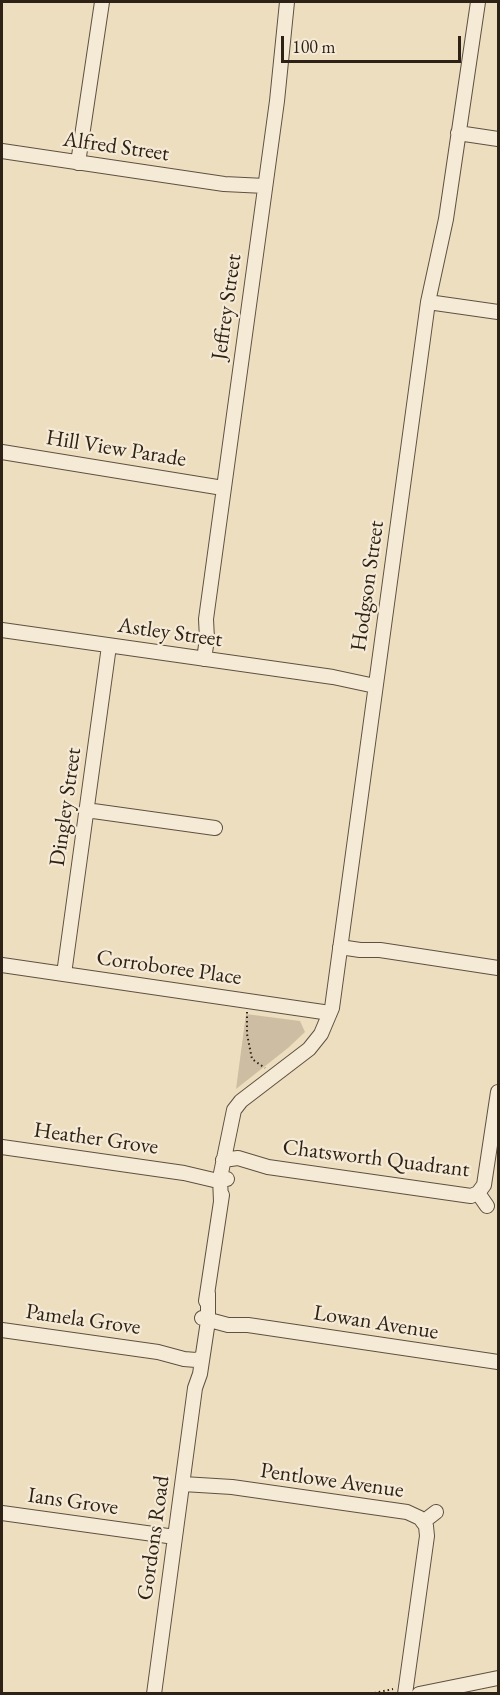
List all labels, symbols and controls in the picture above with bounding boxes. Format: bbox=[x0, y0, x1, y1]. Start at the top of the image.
scale bar bbox=[284, 24, 464, 62]
text: 100 m bbox=[292, 35, 336, 58]
street label: Alfred Street bbox=[61, 126, 171, 168]
street label: Jeffrey Street bbox=[206, 252, 248, 362]
street label: Hill View Parade bbox=[44, 425, 188, 473]
street label: Hodgson Street bbox=[346, 519, 390, 653]
street label: Astley Street bbox=[116, 613, 224, 653]
street label: Dingley Street bbox=[45, 746, 87, 868]
street label: Corroboree Place bbox=[95, 945, 243, 991]
street label: Heather Grove bbox=[32, 1117, 160, 1161]
street label: Chatsworth Quadrant bbox=[281, 1134, 471, 1184]
street label: Pamela Grove bbox=[24, 1299, 142, 1341]
street label: Lowan Avenue bbox=[312, 1300, 440, 1346]
street label: Pentlowe Avenue bbox=[259, 1458, 405, 1504]
street label: Gordons Road bbox=[132, 1474, 176, 1602]
street label: Ians Grove bbox=[26, 1483, 120, 1521]

